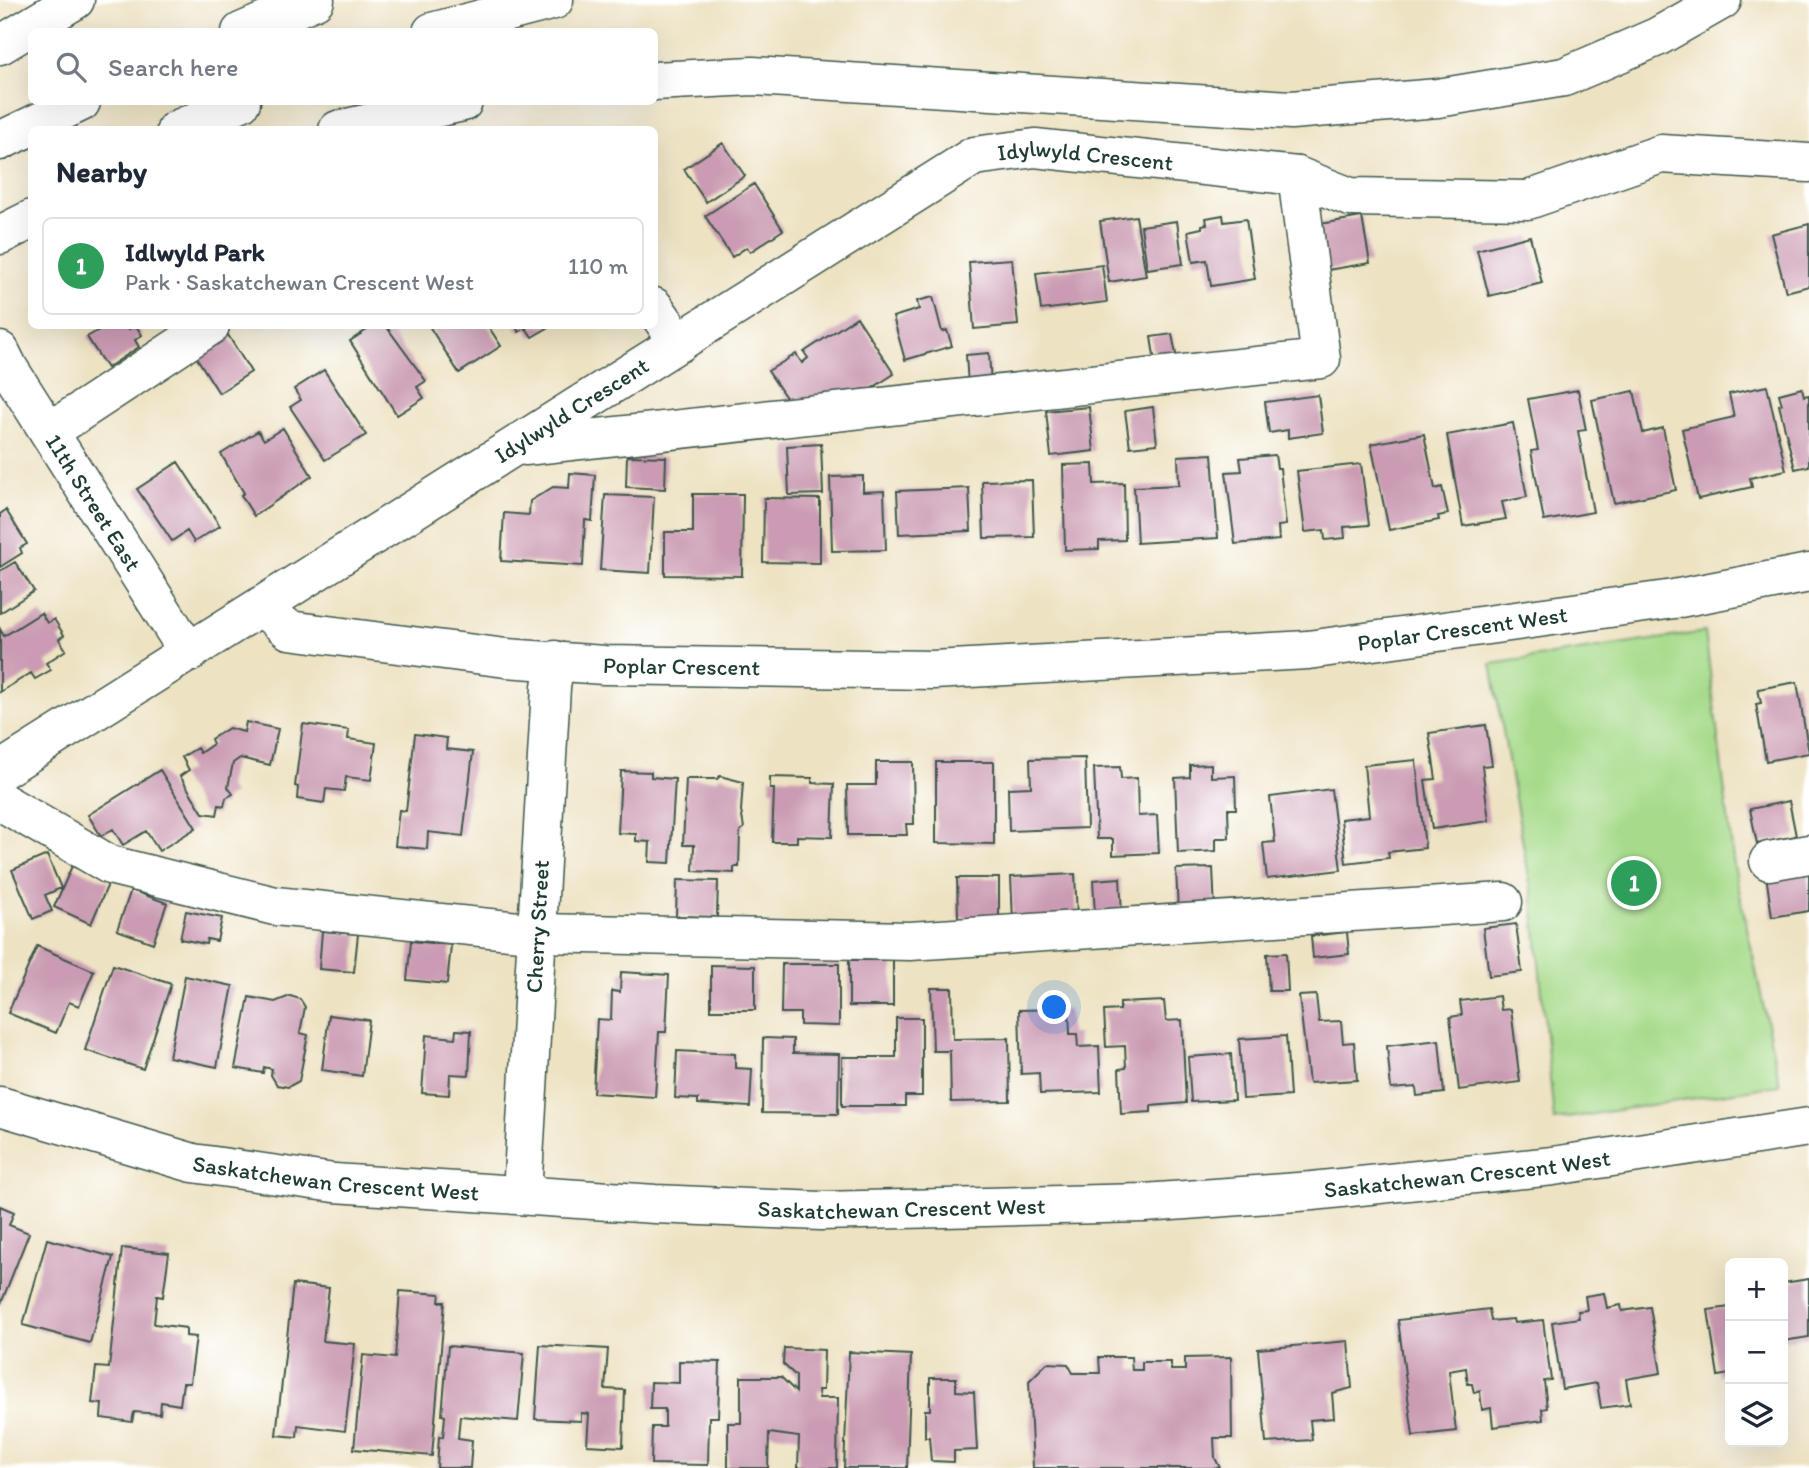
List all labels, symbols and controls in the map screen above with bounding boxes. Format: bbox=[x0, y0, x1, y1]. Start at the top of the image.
search box bbox=[28, 28, 658, 105]
icon: search bbox=[52, 48, 90, 86]
text: Search here bbox=[108, 51, 238, 83]
street label: Idylwyld Crescent bbox=[996, 134, 1175, 177]
text: Nearby bbox=[56, 153, 147, 190]
text: Idlwyld Park bbox=[125, 236, 265, 268]
text: 1 bbox=[76, 252, 86, 280]
text: 110 m bbox=[568, 252, 628, 280]
text: Park · Saskatchewan Crescent West bbox=[125, 268, 474, 296]
street label: Idylwyld Crescent bbox=[489, 351, 654, 469]
street label: 11th Street East bbox=[40, 429, 147, 576]
street label: Poplar Crescent West bbox=[1356, 600, 1569, 657]
street label: Poplar Crescent bbox=[603, 651, 761, 681]
pin: 1 bbox=[1611, 857, 1657, 909]
street label: Cherry Street bbox=[520, 859, 555, 994]
your location bbox=[1037, 990, 1071, 1024]
street label: Saskatchewan Crescent West bbox=[1323, 1143, 1612, 1204]
street label: Saskatchewan Crescent West bbox=[191, 1149, 480, 1206]
street label: Saskatchewan Crescent West bbox=[757, 1191, 1046, 1225]
map controls bbox=[1725, 1258, 1788, 1447]
button: + bbox=[1725, 1258, 1788, 1321]
button: − bbox=[1725, 1321, 1788, 1384]
button: layers bbox=[1725, 1384, 1788, 1447]

